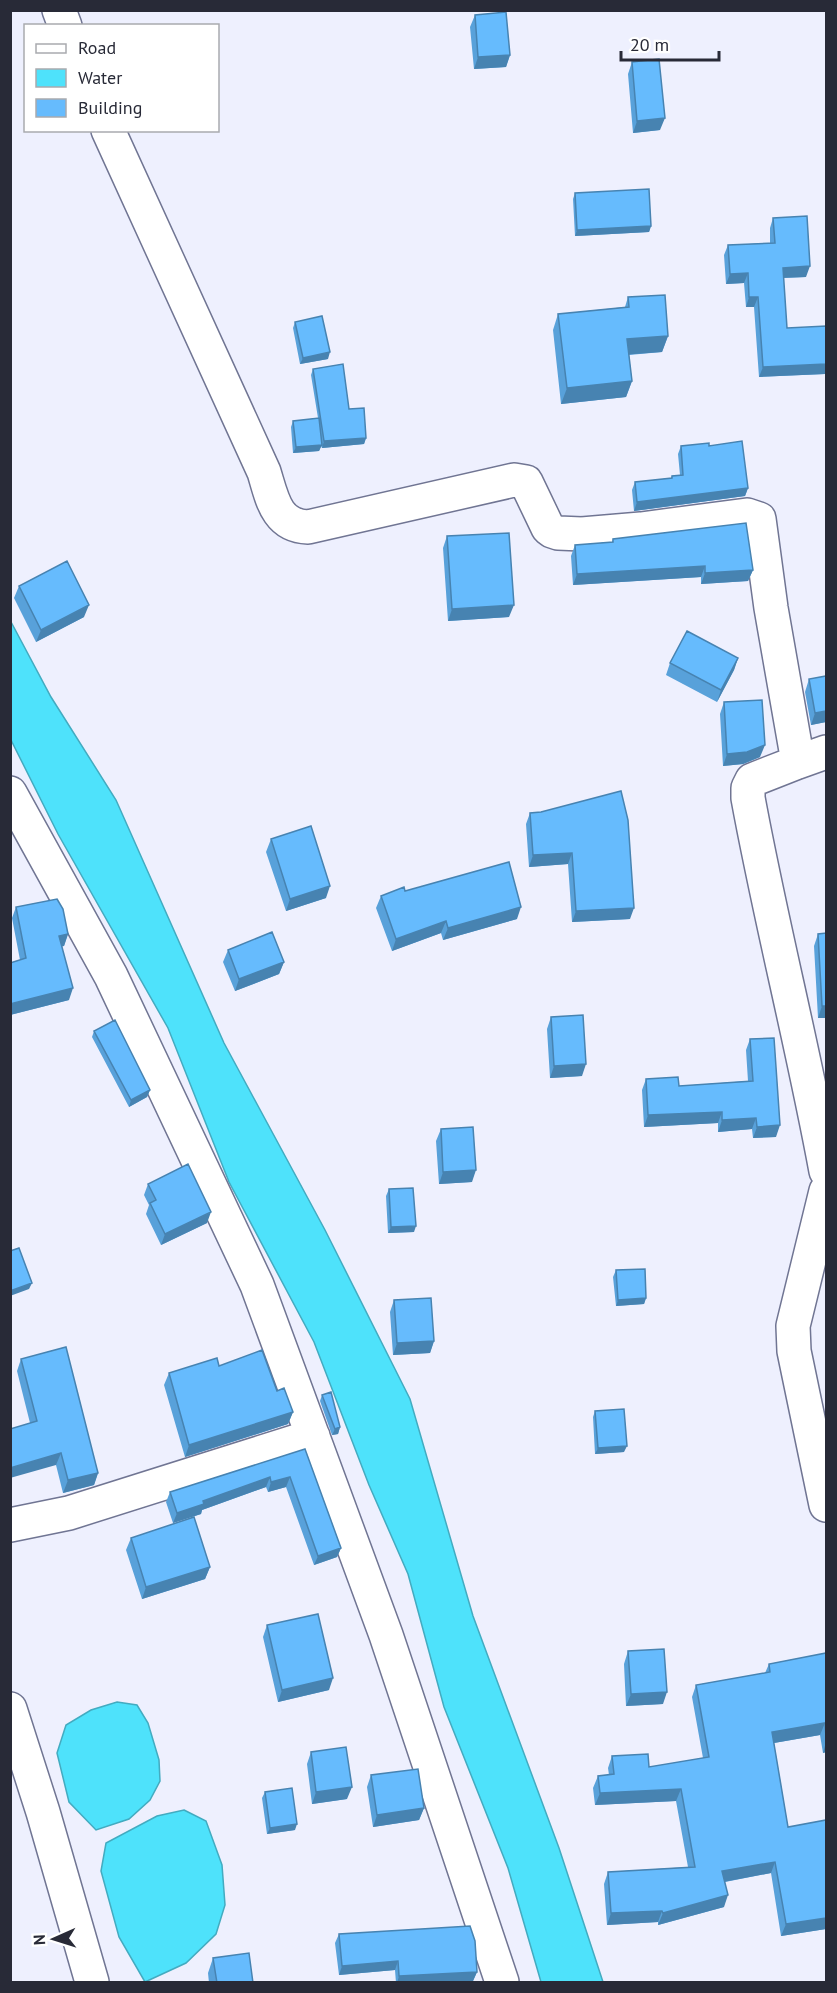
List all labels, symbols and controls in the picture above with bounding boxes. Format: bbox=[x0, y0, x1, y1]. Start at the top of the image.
legend bbox=[24, 24, 219, 132]
scale bar bbox=[621, 24, 718, 62]
text: 20 m bbox=[630, 33, 669, 56]
text: Road bbox=[78, 36, 116, 59]
text: Water bbox=[78, 66, 122, 89]
text: Building bbox=[78, 96, 142, 119]
north arrow bbox=[24, 1909, 84, 1969]
text: N bbox=[29, 1934, 49, 1946]

